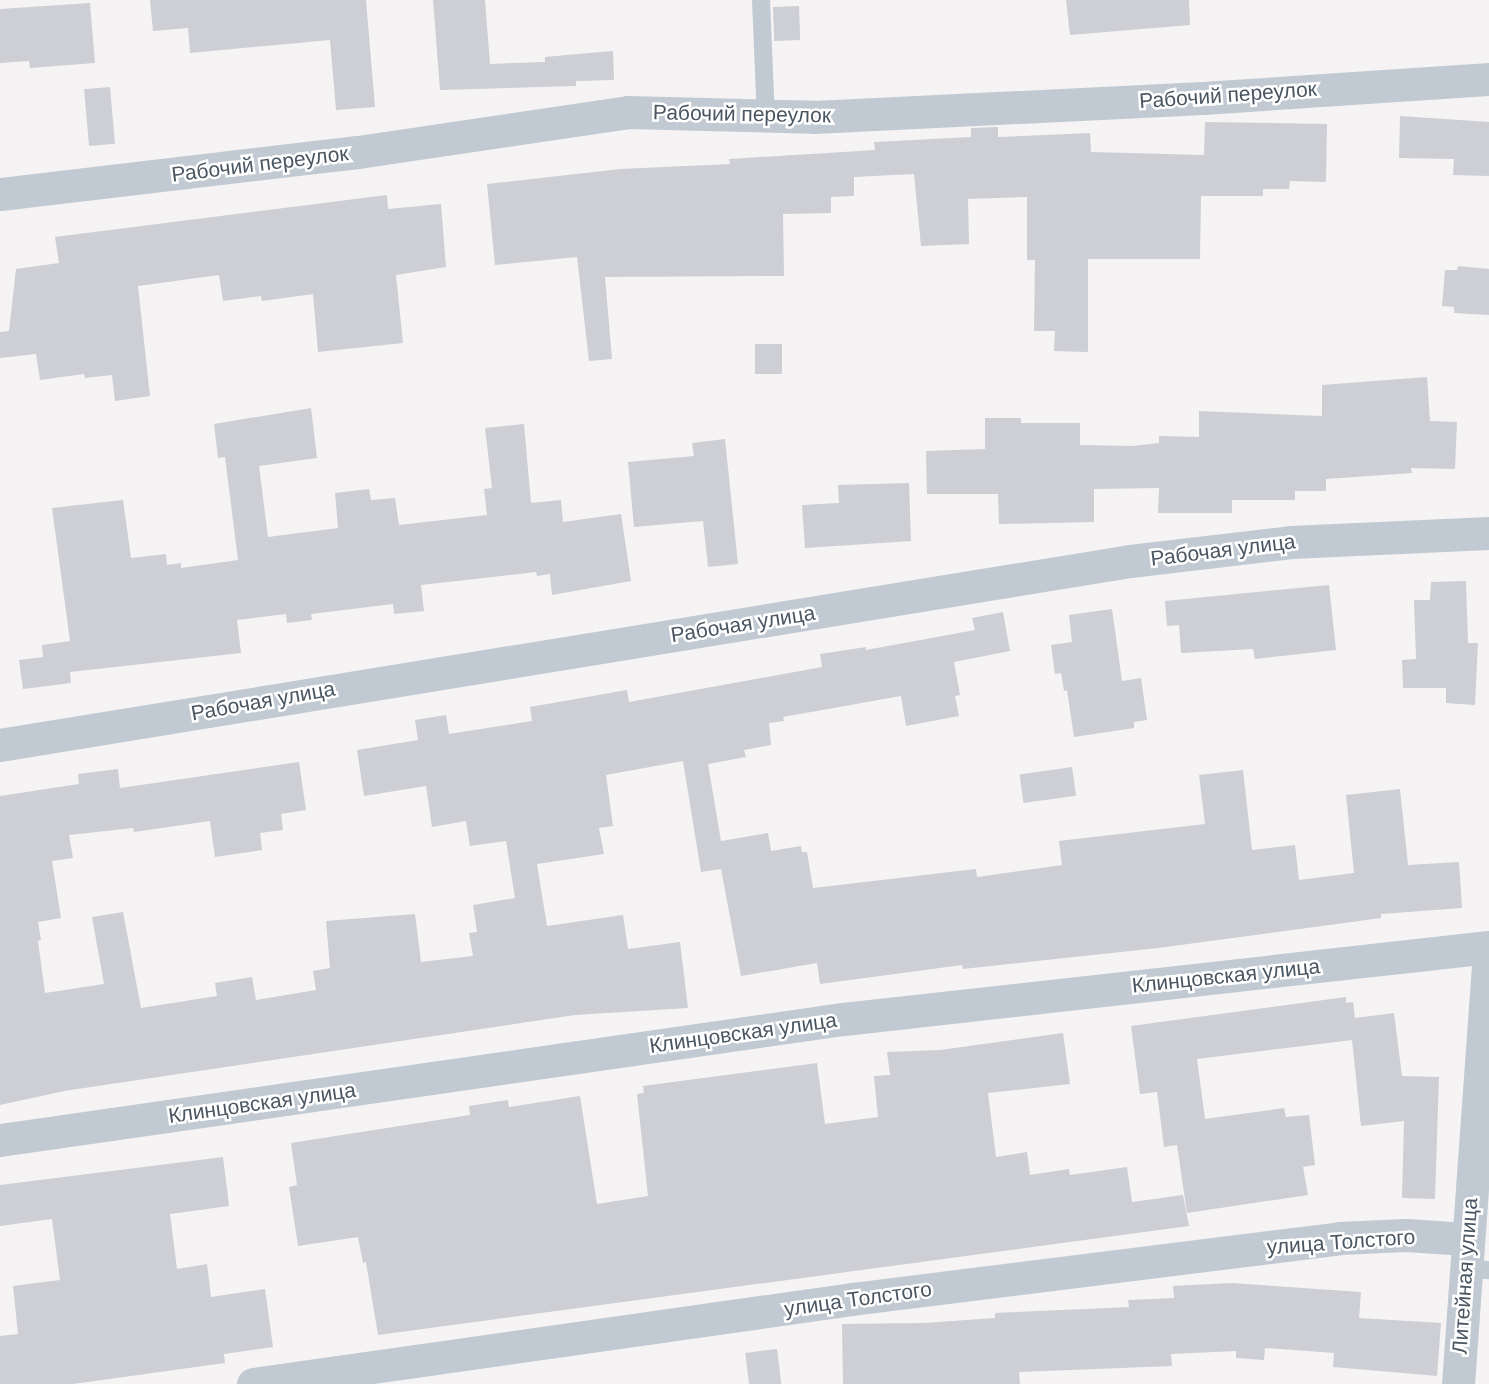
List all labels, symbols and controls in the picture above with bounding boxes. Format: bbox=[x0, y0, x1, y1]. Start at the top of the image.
street label: Рабочий переулок bbox=[1138, 76, 1318, 114]
street label: Рабочий переулок bbox=[653, 100, 831, 128]
street label: Рабочий переулок bbox=[170, 141, 350, 187]
street label: Рабочая улица bbox=[1149, 529, 1297, 571]
street label: Рабочая улица bbox=[669, 600, 817, 648]
street label: Рабочая улица bbox=[189, 676, 337, 726]
street label: Клинцовская улица bbox=[1131, 954, 1321, 998]
street label: Клинцовская улица bbox=[648, 1007, 838, 1059]
street label: Клинцовская улица bbox=[167, 1077, 357, 1129]
street label: Литейная улица bbox=[1447, 1197, 1483, 1355]
street label: улица Толстого bbox=[1266, 1224, 1416, 1260]
street label: улица Толстого bbox=[783, 1276, 933, 1322]

